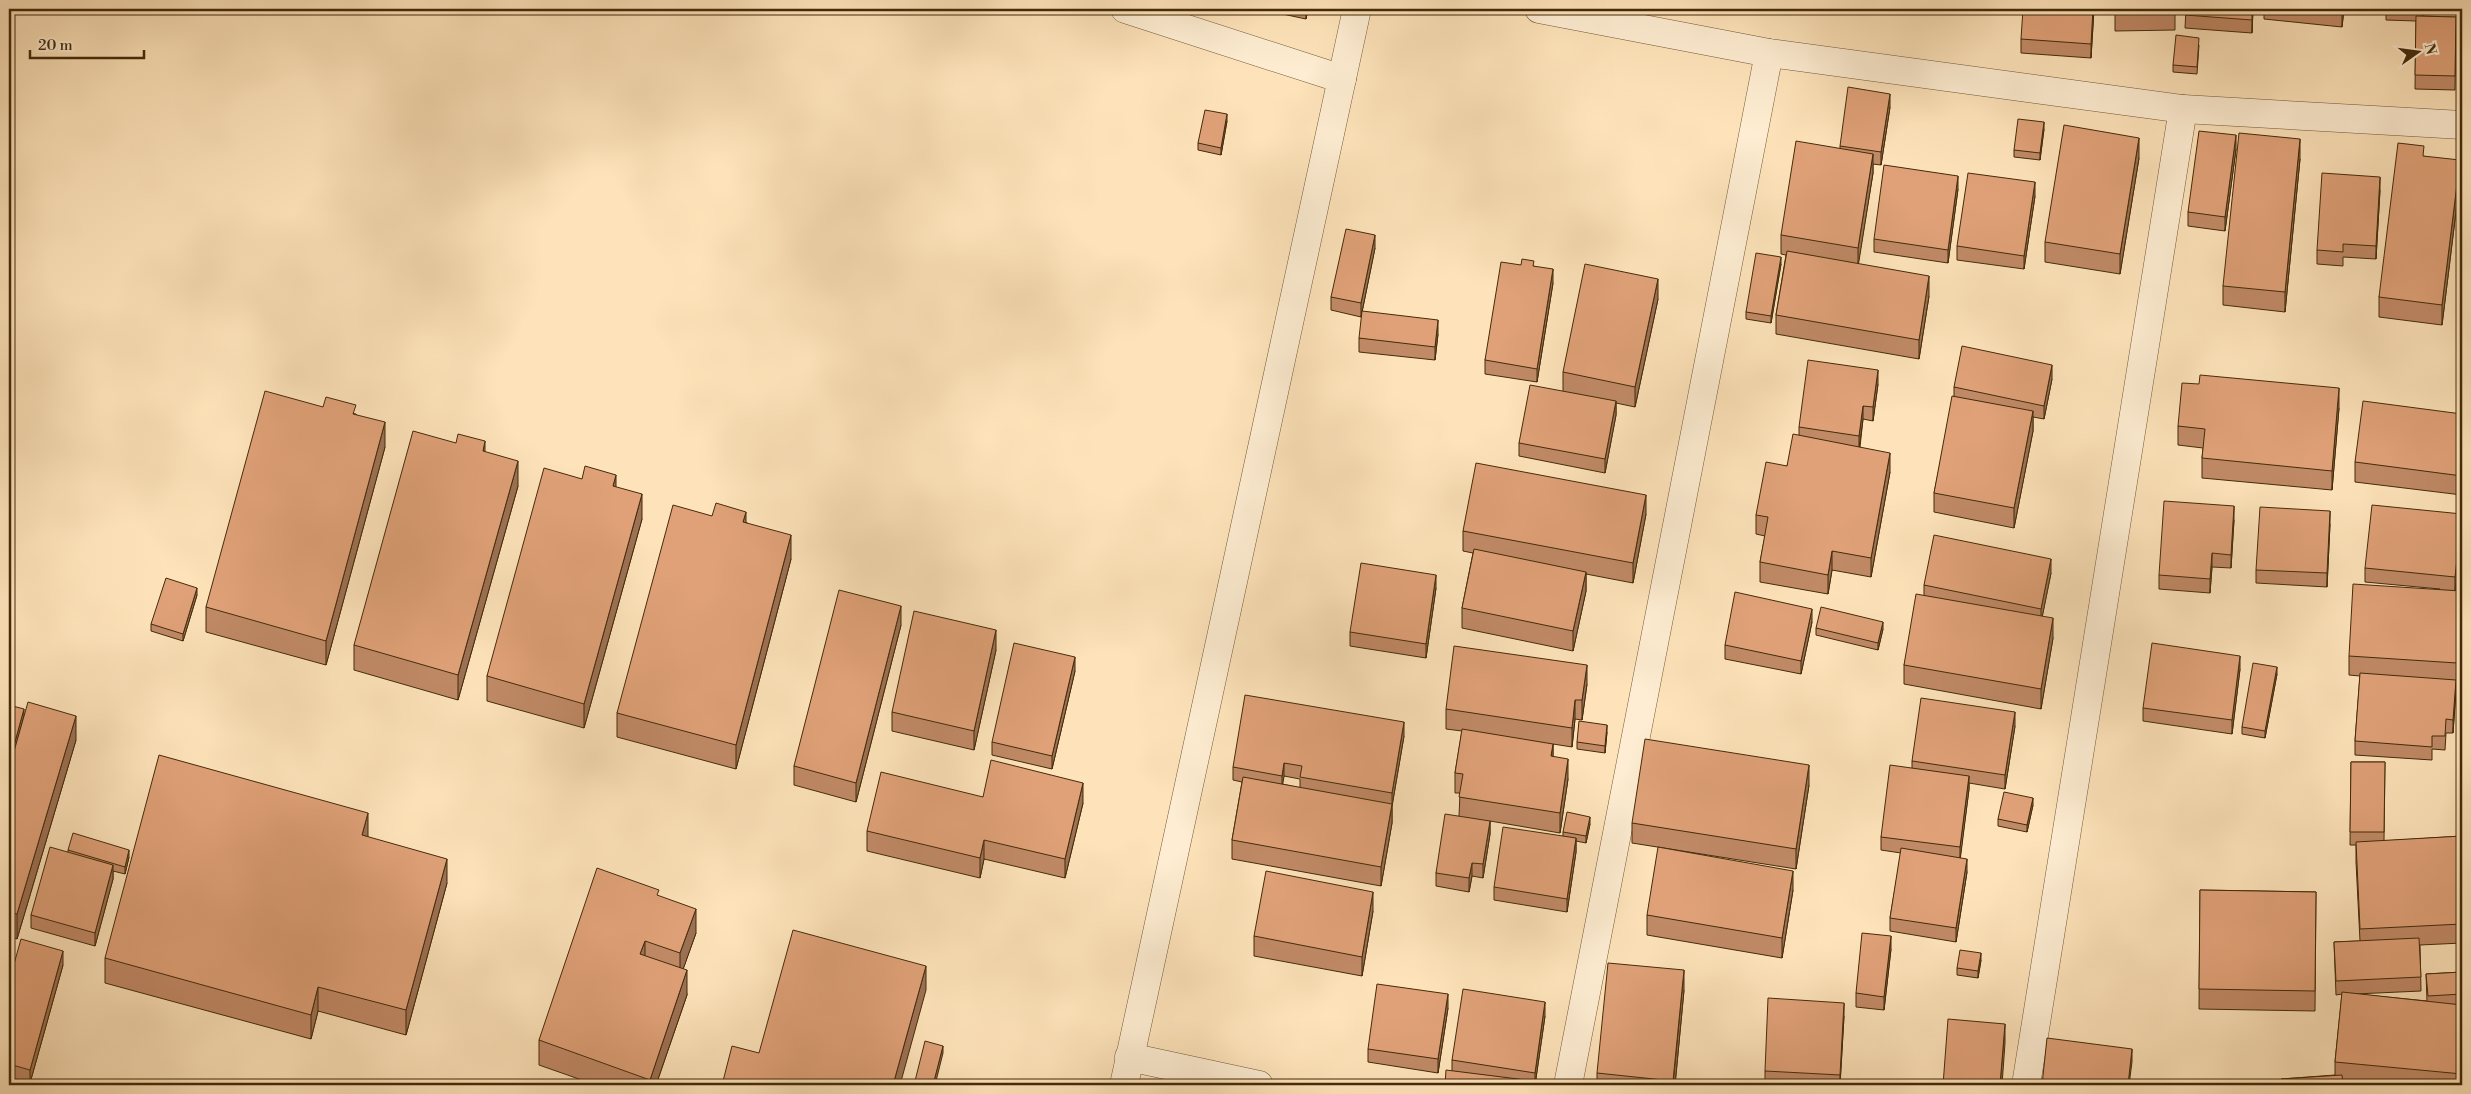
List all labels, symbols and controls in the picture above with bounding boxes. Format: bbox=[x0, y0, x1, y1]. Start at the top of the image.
scale bar bbox=[30, 28, 144, 60]
north arrow bbox=[2394, 28, 2444, 78]
text: 20 m bbox=[38, 36, 73, 55]
text: N bbox=[2420, 42, 2440, 57]

